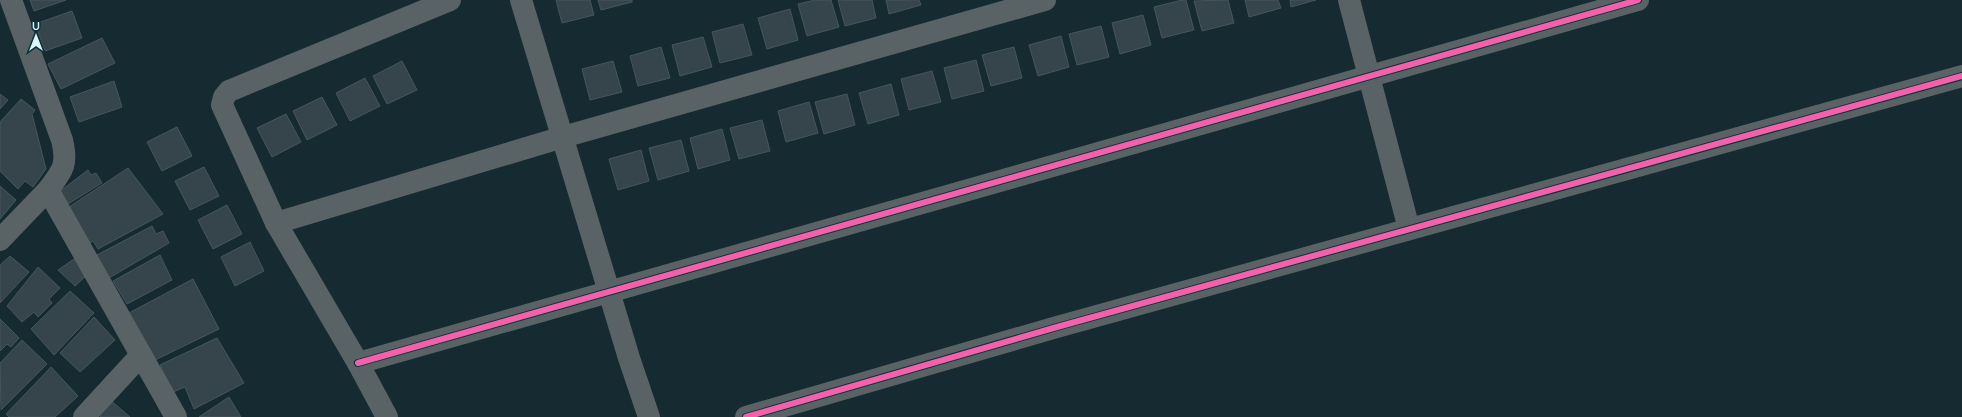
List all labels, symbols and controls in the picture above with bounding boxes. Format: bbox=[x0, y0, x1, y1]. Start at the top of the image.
north arrow bbox=[16, 16, 56, 56]
text: U bbox=[32, 18, 40, 33]

